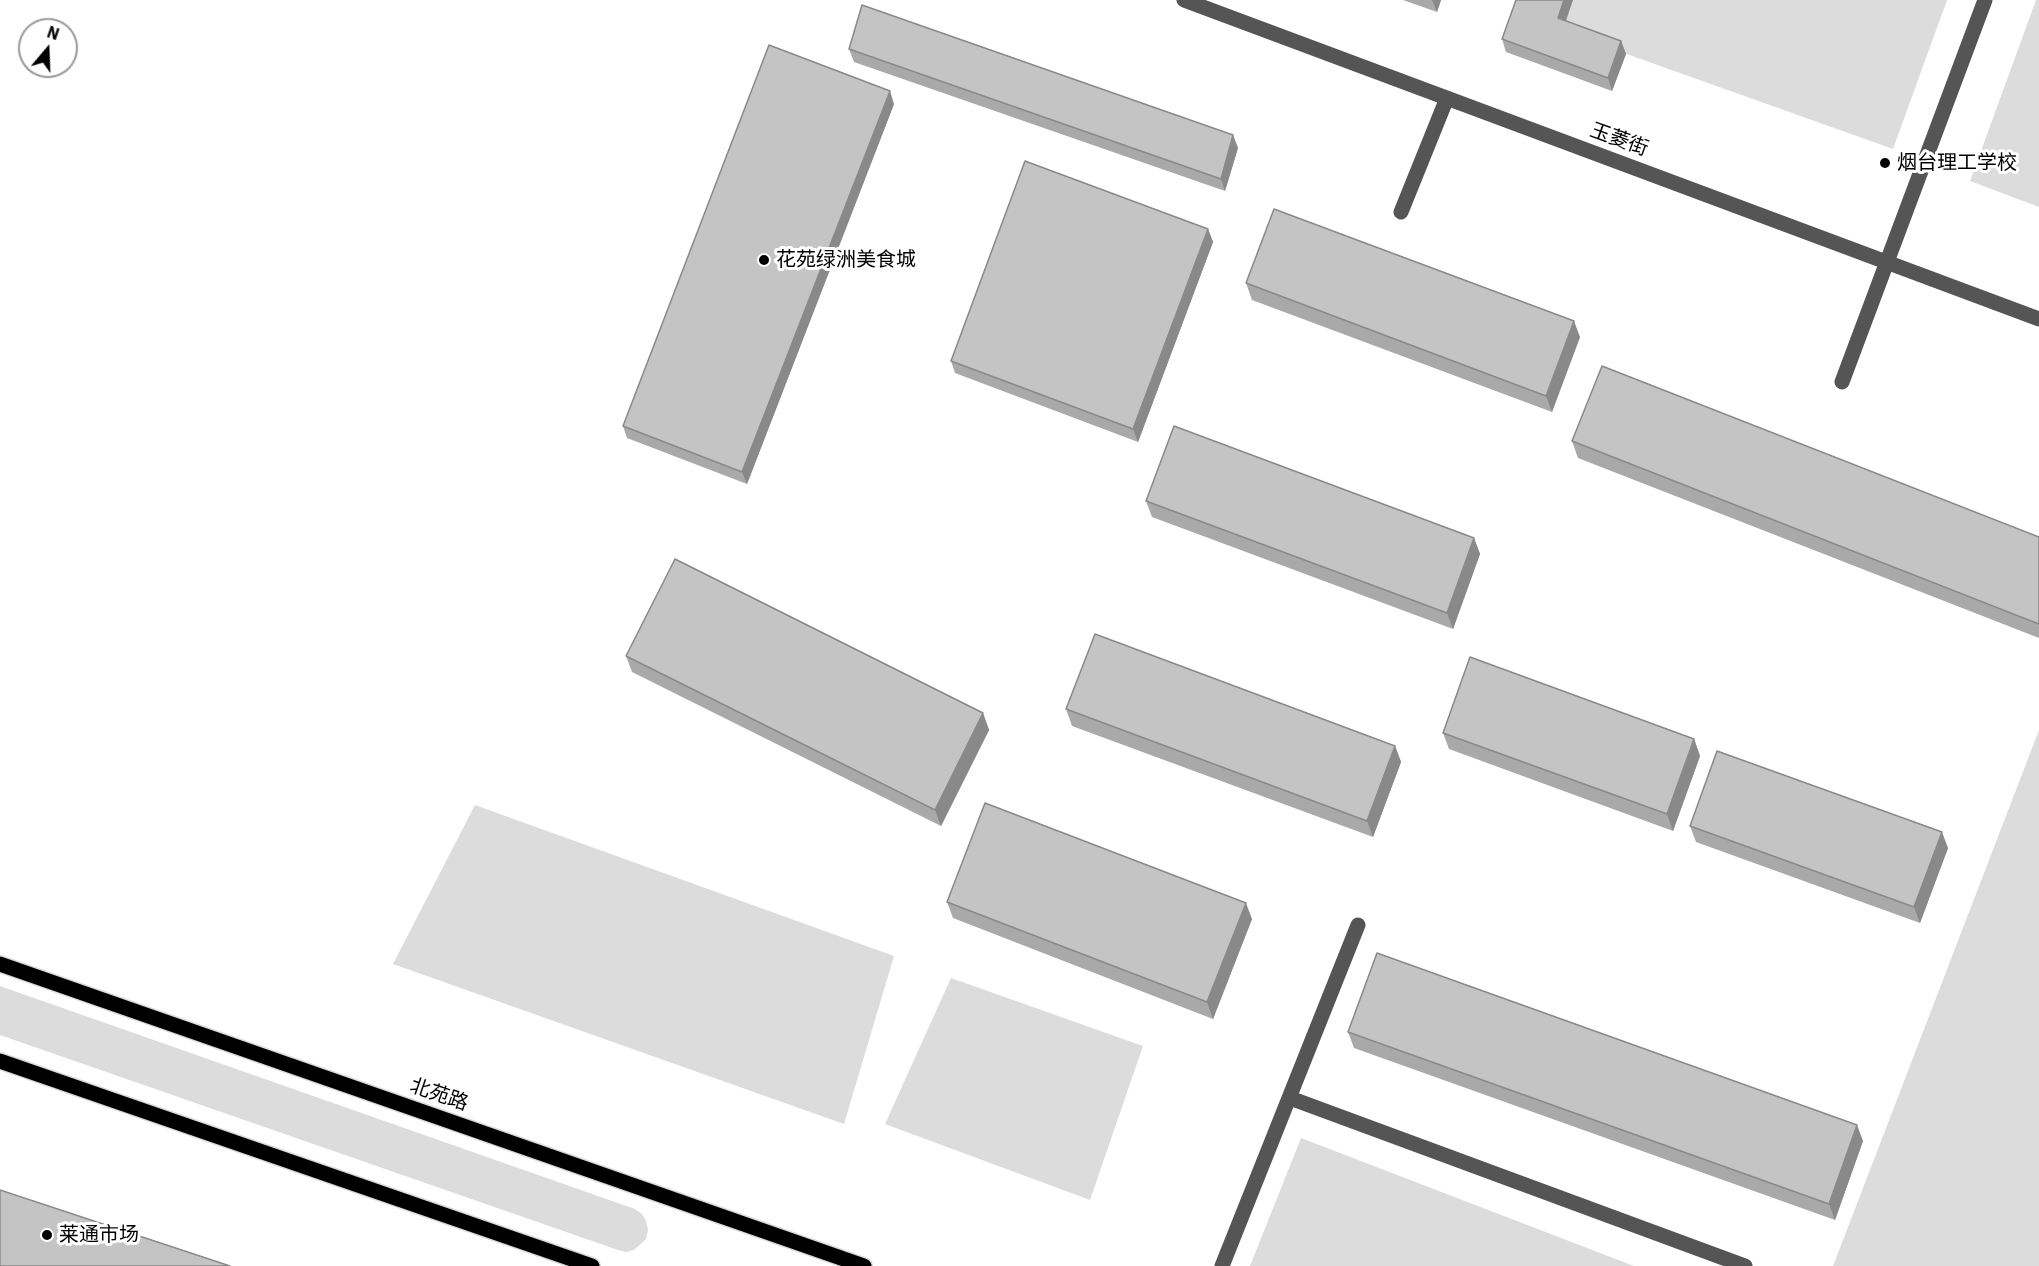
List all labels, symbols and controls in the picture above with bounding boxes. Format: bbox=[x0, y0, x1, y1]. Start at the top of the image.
north arrow bbox=[18, 18, 78, 78]
text: N bbox=[44, 22, 62, 44]
street label: 玉菱街 bbox=[1587, 118, 1651, 162]
place label: 烟台理工学校 bbox=[1897, 151, 2017, 175]
marker: 烟台理工学校 bbox=[1878, 156, 1892, 170]
place label: 花苑绿洲美食城 bbox=[776, 248, 916, 272]
marker: 花苑绿洲美食城 bbox=[757, 253, 771, 267]
street label: 北苑路 bbox=[407, 1074, 471, 1116]
place label: 莱通市场 bbox=[59, 1223, 139, 1247]
marker: 莱通市场 bbox=[40, 1228, 54, 1242]

